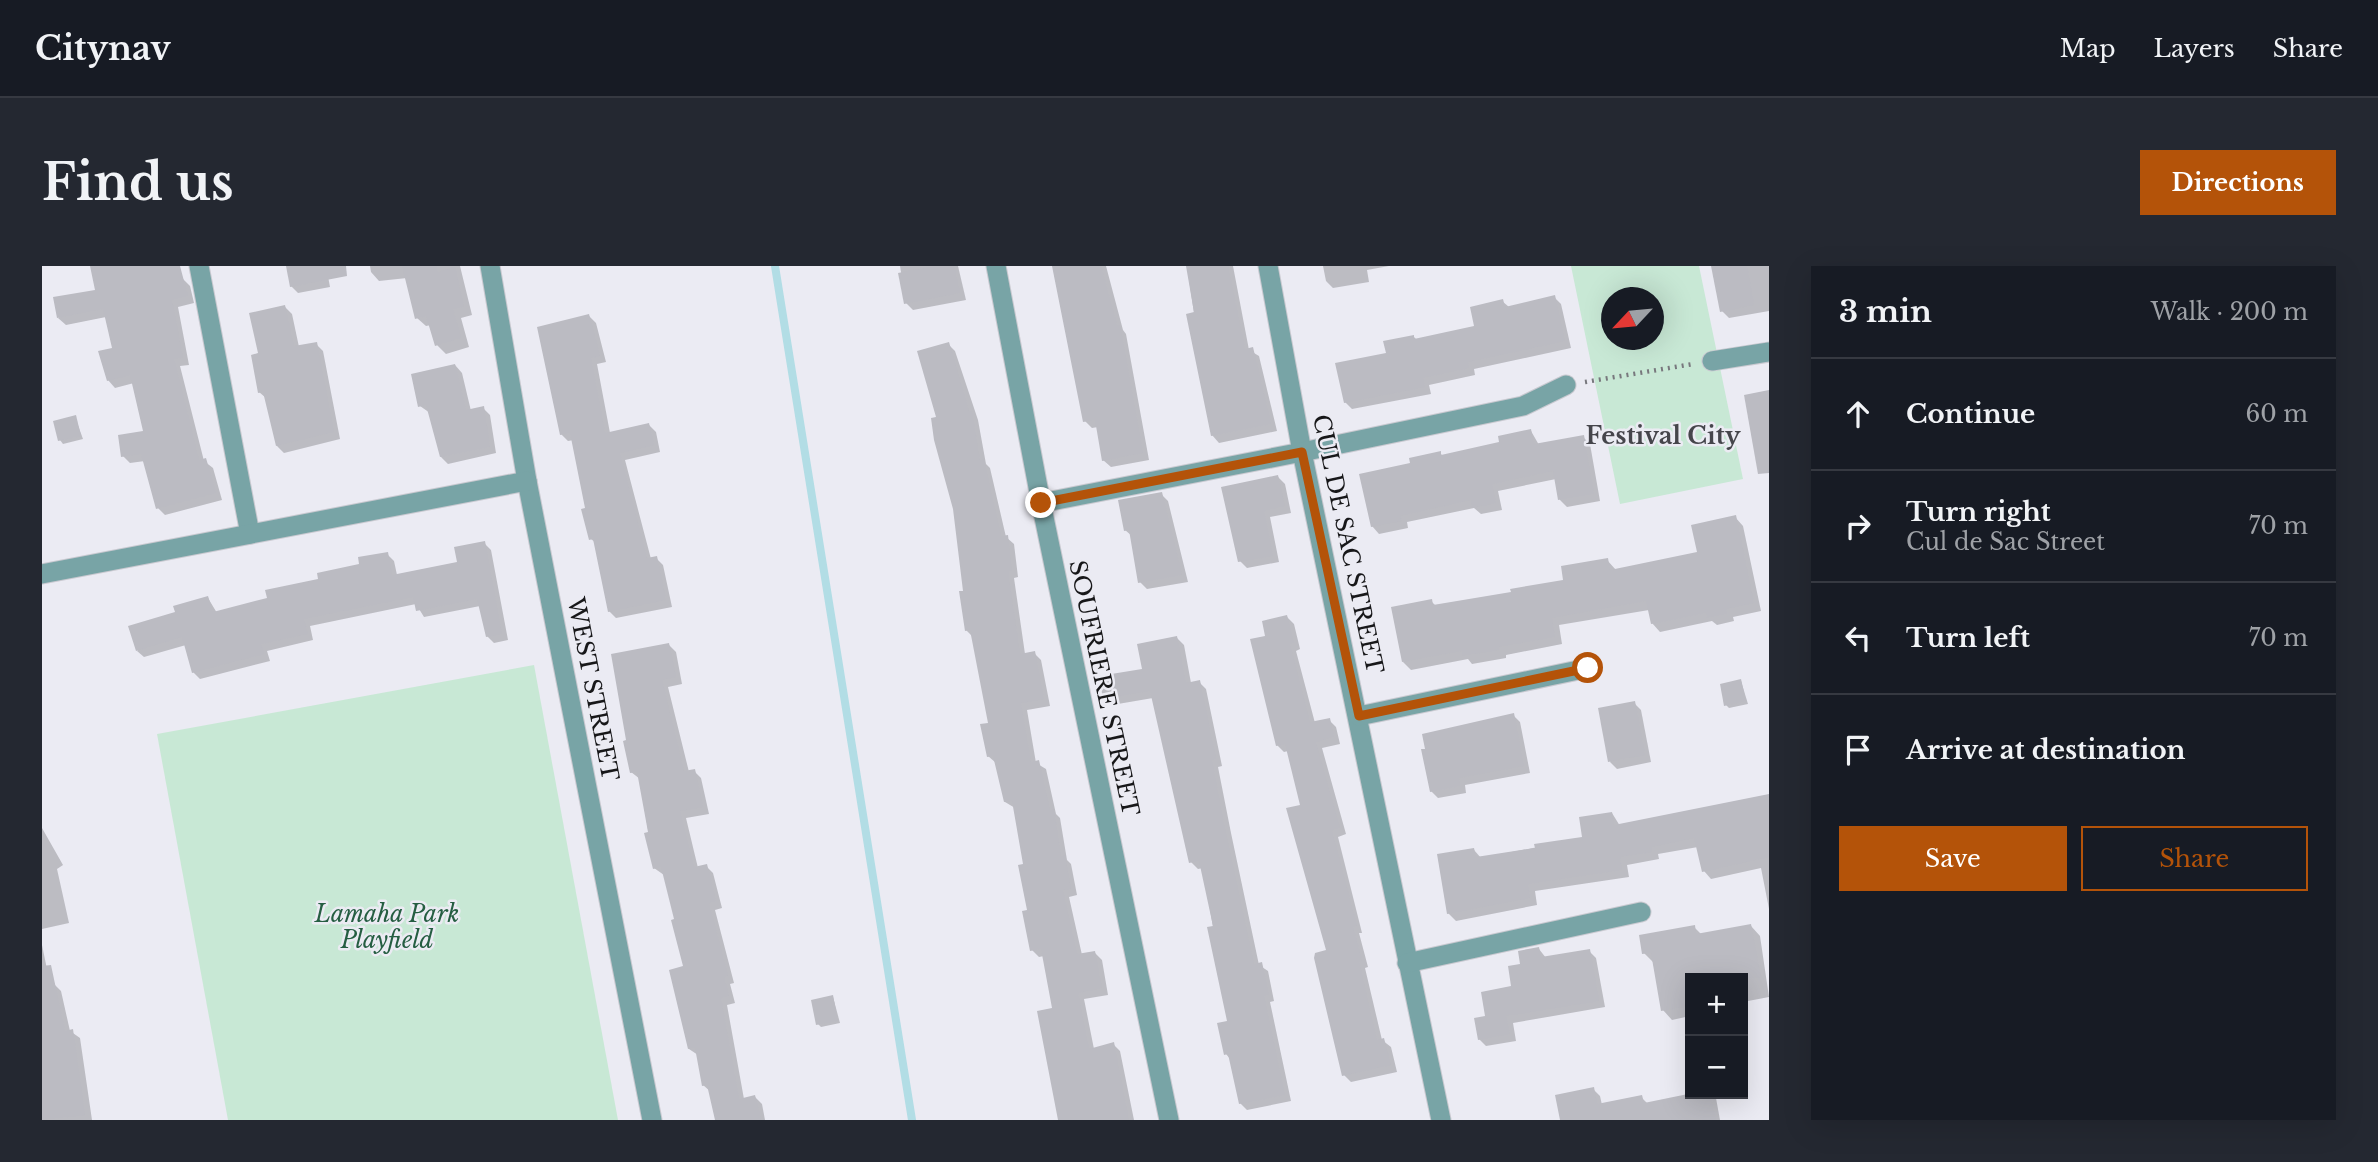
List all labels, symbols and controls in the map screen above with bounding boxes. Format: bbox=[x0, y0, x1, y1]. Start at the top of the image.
text: Citynav bbox=[35, 28, 171, 69]
text: Map bbox=[2060, 34, 2116, 63]
text: Layers bbox=[2154, 34, 2235, 63]
text: Share bbox=[2273, 34, 2343, 63]
button: Directions bbox=[2140, 150, 2336, 215]
text: Find us bbox=[42, 152, 234, 213]
north arrow bbox=[1601, 287, 1664, 350]
text: 3 min bbox=[1839, 293, 1932, 330]
text: Walk · 200 m bbox=[2151, 298, 2308, 326]
icon: ahead bbox=[1839, 395, 1877, 433]
text: Continue bbox=[1906, 398, 2035, 430]
text: 60 m bbox=[2246, 400, 2308, 428]
street label: CUL DE SAC STREET bbox=[1307, 412, 1389, 677]
district label: Festival City bbox=[1586, 421, 1741, 450]
route end bbox=[1025, 487, 1056, 518]
text: Turn right bbox=[1906, 496, 2051, 528]
icon: right bbox=[1839, 507, 1877, 545]
text: 70 m bbox=[2249, 512, 2308, 540]
text: Cul de Sac Street bbox=[1906, 528, 2105, 556]
street label: SOUFRIERE STREET bbox=[1063, 558, 1145, 819]
street label: WEST STREET bbox=[561, 594, 625, 783]
icon: left bbox=[1839, 619, 1877, 657]
text: Turn left bbox=[1906, 622, 2030, 654]
text: 70 m bbox=[2249, 624, 2308, 652]
route start bbox=[1572, 652, 1603, 683]
icon: arrive bbox=[1839, 731, 1877, 769]
text: Arrive at destination bbox=[1906, 734, 2186, 766]
button: Save bbox=[1839, 826, 2067, 891]
button: Share bbox=[2081, 826, 2308, 891]
park label: Lamaha Park Playfield bbox=[314, 900, 459, 954]
map controls bbox=[1685, 973, 1748, 1099]
button: + bbox=[1685, 973, 1748, 1036]
button: − bbox=[1685, 1036, 1748, 1099]

